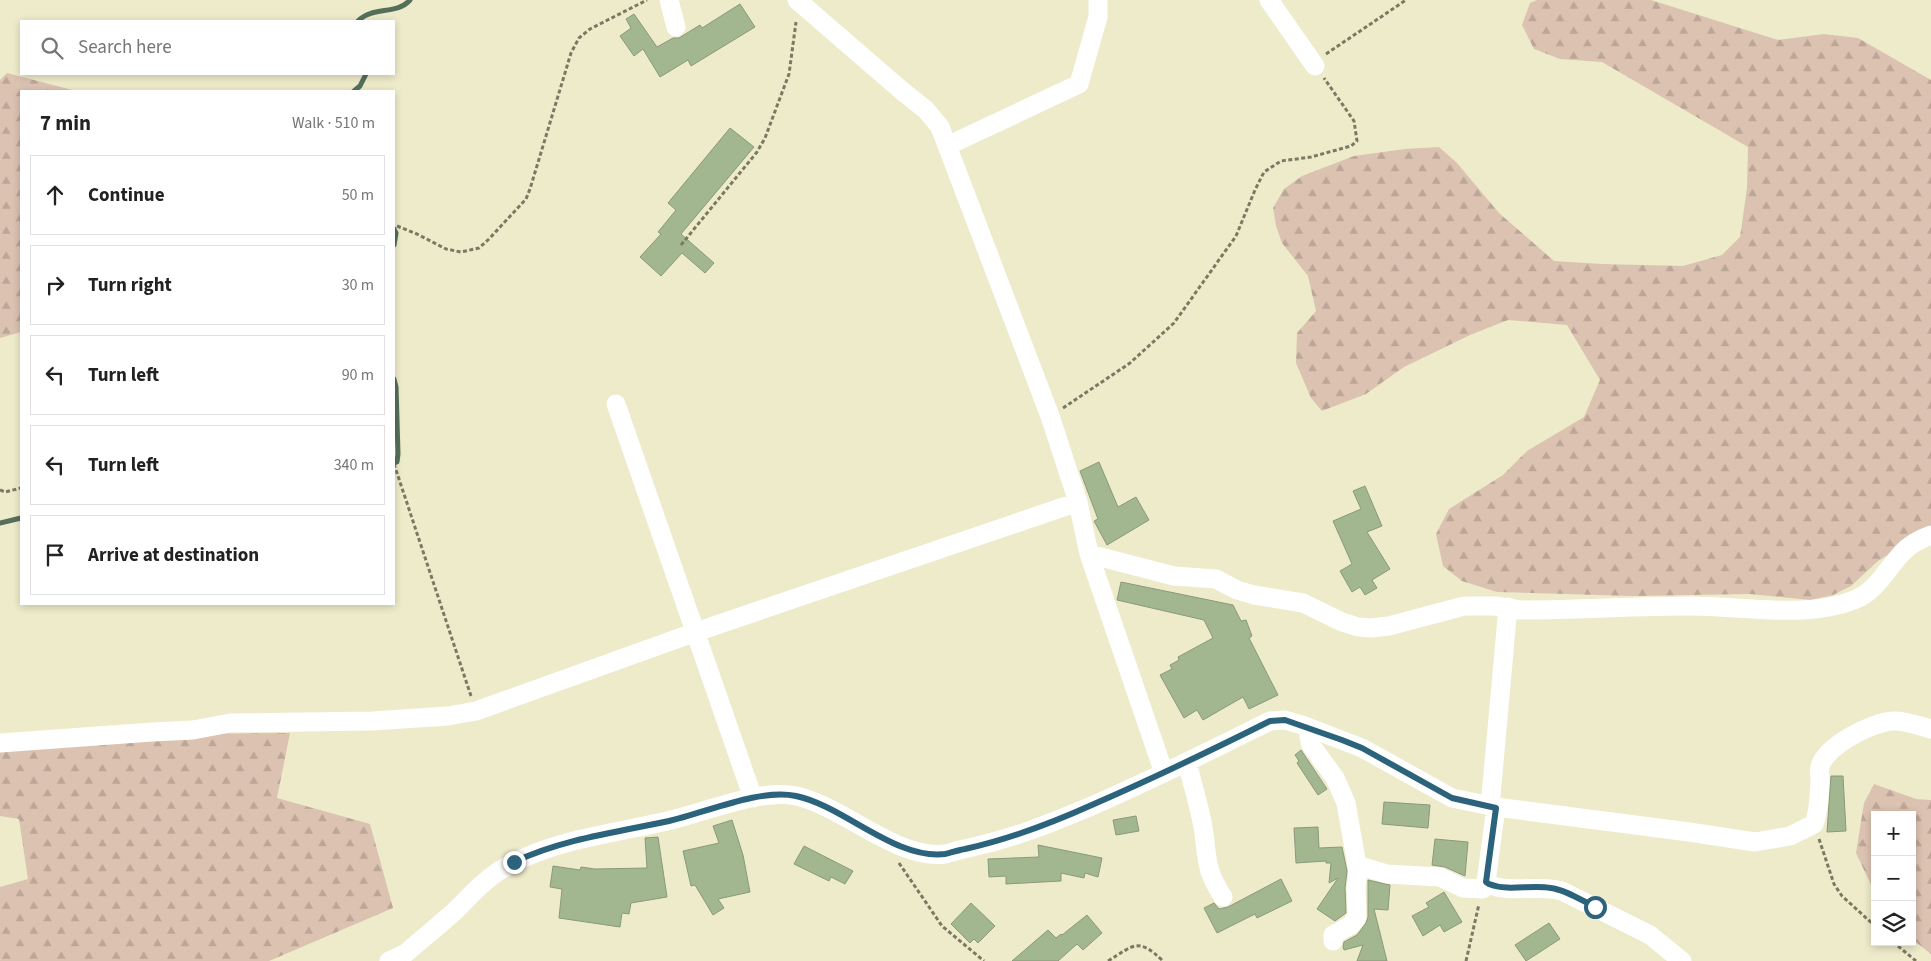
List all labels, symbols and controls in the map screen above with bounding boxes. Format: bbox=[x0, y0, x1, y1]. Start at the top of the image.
search box bbox=[20, 20, 395, 75]
icon: search bbox=[38, 34, 66, 62]
text: Search here bbox=[78, 34, 172, 61]
text: 7 min bbox=[40, 108, 91, 138]
text: Walk · 510 m bbox=[292, 112, 375, 134]
icon: ahead bbox=[41, 181, 69, 209]
text: Continue bbox=[88, 182, 165, 209]
text: 50 m bbox=[342, 184, 374, 206]
icon: right bbox=[41, 271, 69, 299]
text: Turn right bbox=[88, 272, 172, 299]
text: 30 m bbox=[342, 274, 374, 296]
icon: left bbox=[41, 361, 69, 389]
text: Turn left bbox=[88, 362, 159, 389]
text: 90 m bbox=[342, 364, 374, 386]
icon: left bbox=[41, 451, 69, 479]
text: Turn left bbox=[88, 452, 159, 479]
text: 340 m bbox=[334, 454, 374, 476]
icon: arrive bbox=[41, 541, 69, 569]
text: Arrive at destination bbox=[88, 542, 259, 569]
map controls bbox=[1871, 811, 1916, 946]
button: + bbox=[1871, 811, 1916, 856]
route end bbox=[503, 851, 526, 874]
button: − bbox=[1871, 856, 1916, 901]
route start bbox=[1584, 896, 1607, 919]
button: layers bbox=[1871, 901, 1916, 946]

